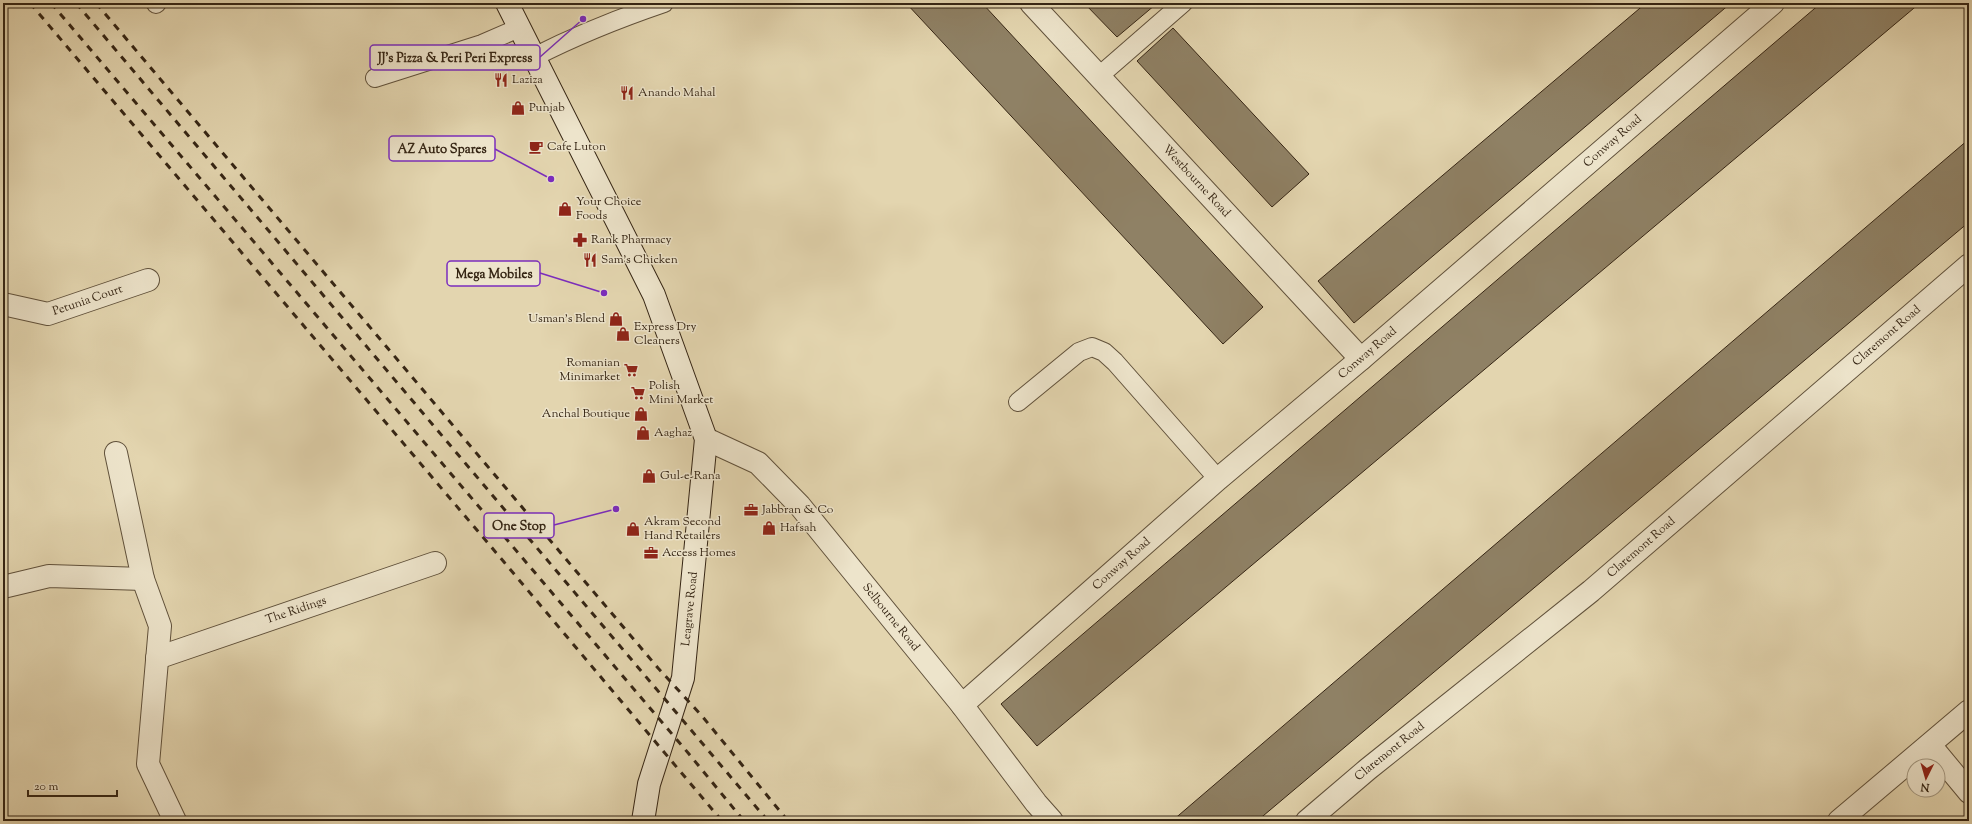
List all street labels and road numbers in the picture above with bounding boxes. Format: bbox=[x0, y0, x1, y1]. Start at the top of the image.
street label: Conway Road bbox=[1579, 111, 1646, 172]
street label: Westbourne Road bbox=[1158, 141, 1235, 222]
street label: Petunia Court bbox=[50, 280, 125, 321]
street label: Claremont Road bbox=[1848, 301, 1925, 371]
street label: Conway Road bbox=[1334, 323, 1401, 384]
street label: Claremont Road bbox=[1603, 513, 1680, 582]
street label: Conway Road bbox=[1089, 533, 1155, 595]
street label: Leagrave Road bbox=[677, 571, 703, 647]
street label: Selbourne Road bbox=[858, 580, 924, 655]
street label: The Ridings bbox=[263, 592, 329, 629]
street label: Claremont Road bbox=[1351, 718, 1429, 786]

